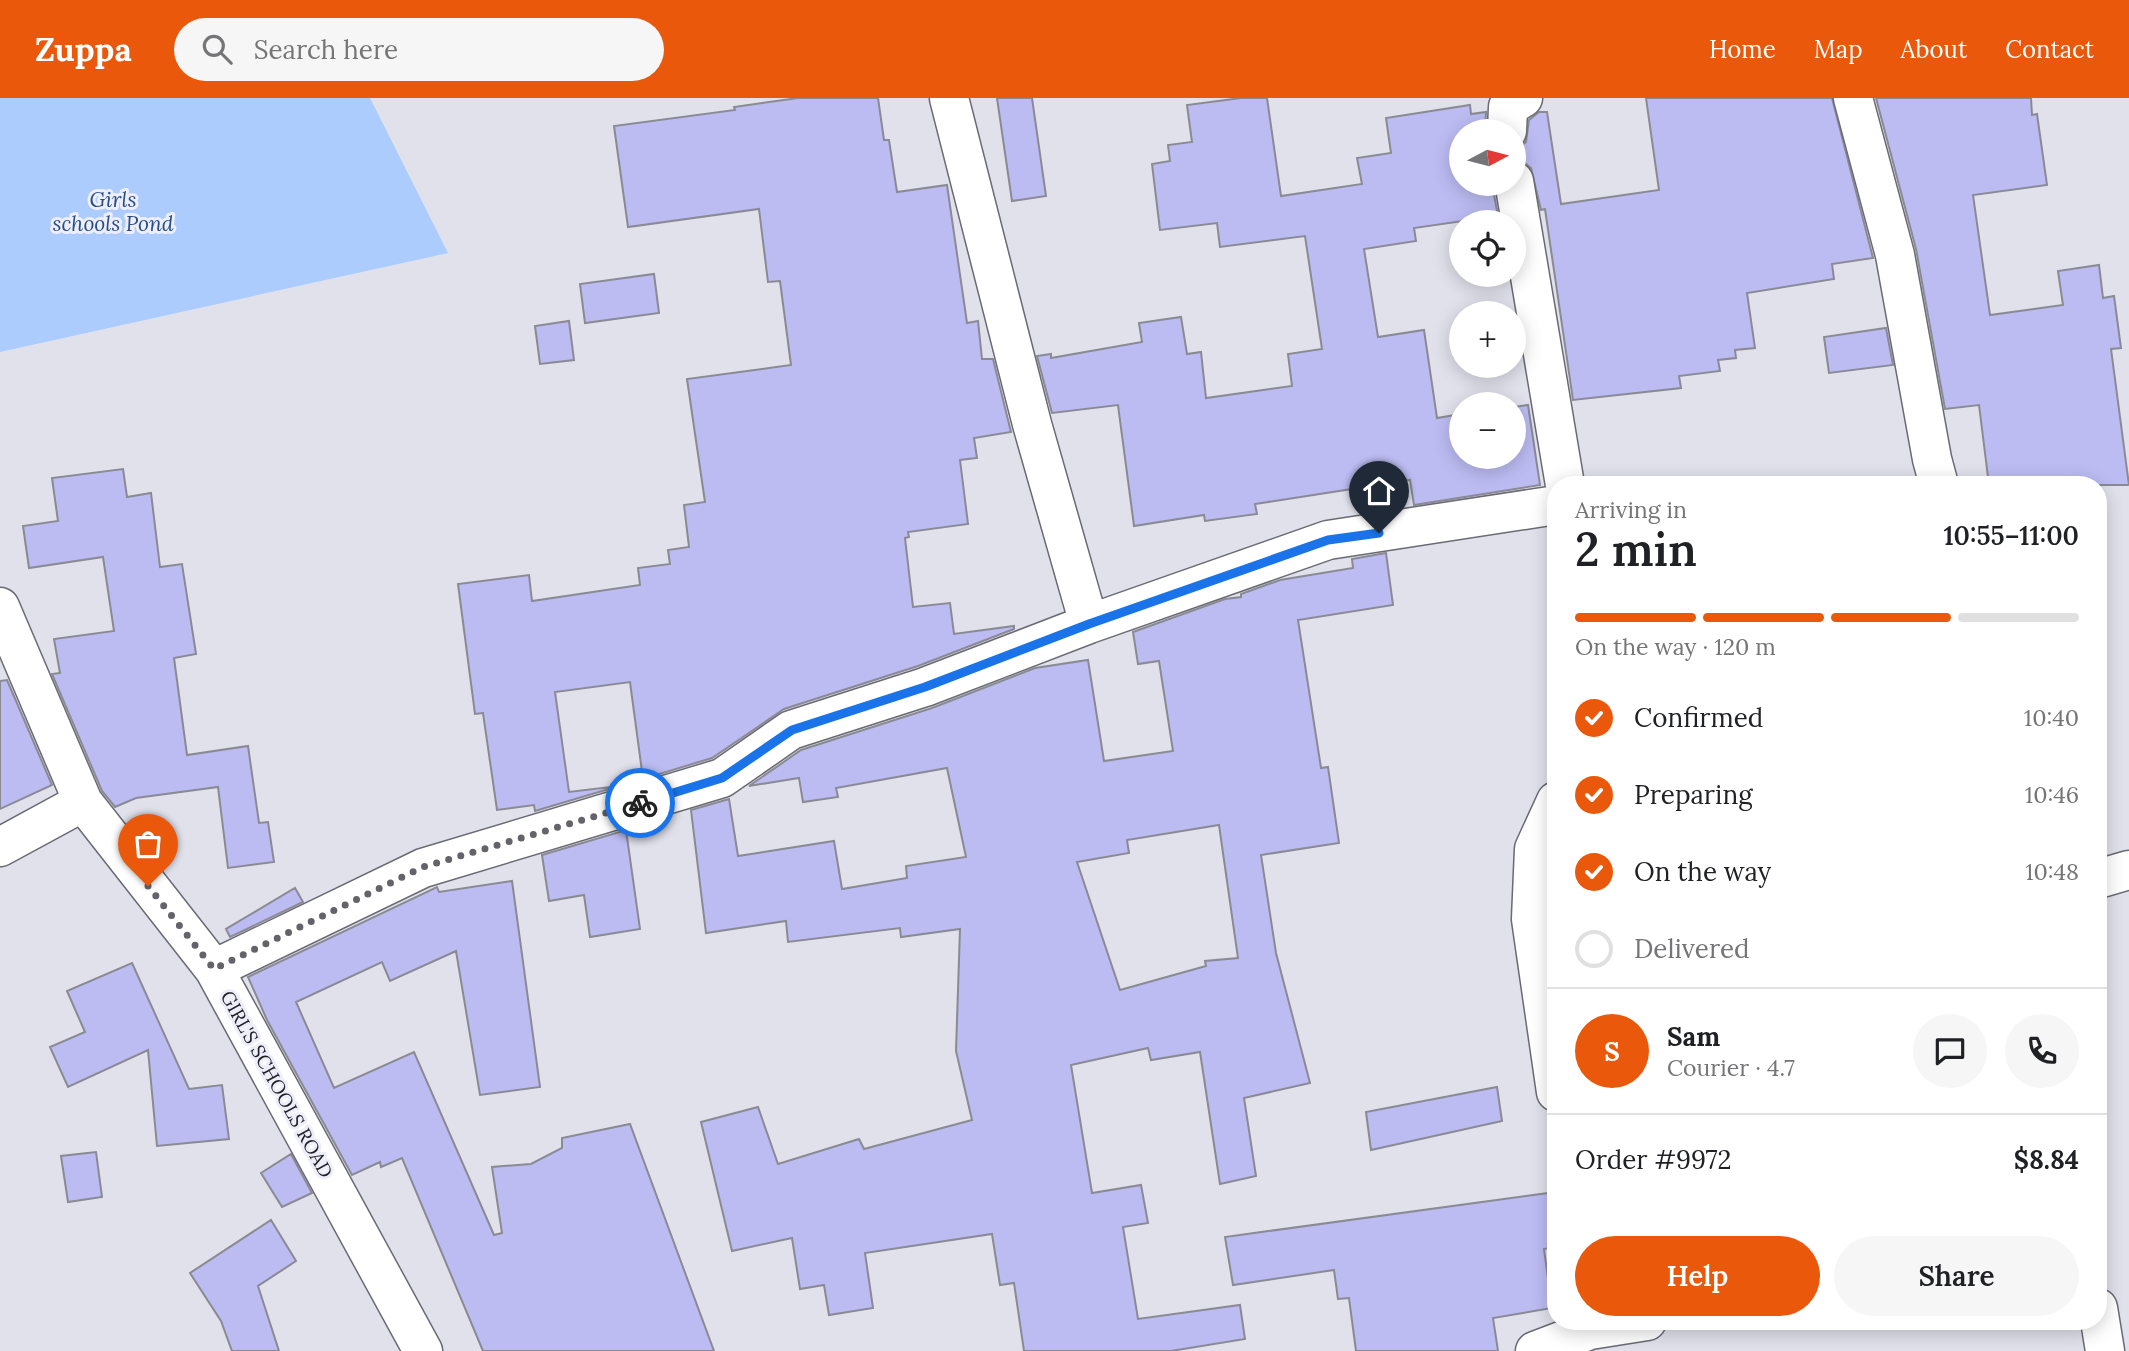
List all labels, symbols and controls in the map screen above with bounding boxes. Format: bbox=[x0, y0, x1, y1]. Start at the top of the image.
search box bbox=[174, 18, 664, 81]
text: Zuppa bbox=[35, 28, 132, 70]
icon: search bbox=[198, 30, 236, 68]
text: Search here bbox=[254, 33, 398, 66]
text: Home bbox=[1709, 34, 1776, 65]
text: Map bbox=[1814, 34, 1863, 65]
text: About bbox=[1901, 34, 1967, 65]
text: Contact bbox=[2005, 34, 2094, 65]
north arrow bbox=[1449, 119, 1526, 196]
map controls bbox=[1449, 119, 1526, 469]
water label: Girls schools Pond bbox=[52, 186, 174, 237]
button: locate bbox=[1449, 210, 1526, 287]
button: + bbox=[1449, 301, 1526, 378]
button: − bbox=[1449, 392, 1526, 469]
pin bbox=[1349, 461, 1409, 533]
icon: home bbox=[1360, 472, 1398, 510]
text: Arriving in bbox=[1575, 495, 1687, 524]
text: 10:55–11:00 bbox=[1943, 519, 2079, 552]
text: 2 min bbox=[1575, 520, 1697, 579]
text: On the way · 120 m bbox=[1575, 632, 1776, 661]
icon: check bbox=[1575, 699, 1613, 737]
text: Confirmed bbox=[1634, 701, 1763, 734]
text: 10:40 bbox=[2024, 703, 2079, 732]
courier bbox=[605, 768, 675, 838]
icon: check bbox=[1575, 776, 1613, 814]
text: Preparing bbox=[1634, 778, 1753, 811]
text: 10:46 bbox=[2025, 780, 2079, 809]
icon: bike bbox=[621, 784, 659, 822]
pin bbox=[118, 814, 178, 886]
icon: bag bbox=[129, 825, 167, 863]
icon: check bbox=[1575, 853, 1613, 891]
text: On the way bbox=[1634, 855, 1771, 888]
text: 10:48 bbox=[2025, 857, 2079, 886]
text: Delivered bbox=[1634, 932, 1750, 965]
street label: GIRL'S SCHOOLS ROAD bbox=[216, 986, 338, 1182]
button: chat bbox=[1913, 1014, 1987, 1088]
button: phone bbox=[2005, 1014, 2079, 1088]
text: Sam bbox=[1667, 1020, 1720, 1053]
text: S bbox=[1604, 1035, 1620, 1068]
text: Courier · 4.7 bbox=[1667, 1053, 1795, 1082]
text: Order #9972 bbox=[1575, 1143, 1731, 1176]
text: $8.84 bbox=[2014, 1143, 2079, 1176]
button: Help bbox=[1575, 1236, 1820, 1316]
button: Share bbox=[1834, 1236, 2079, 1316]

